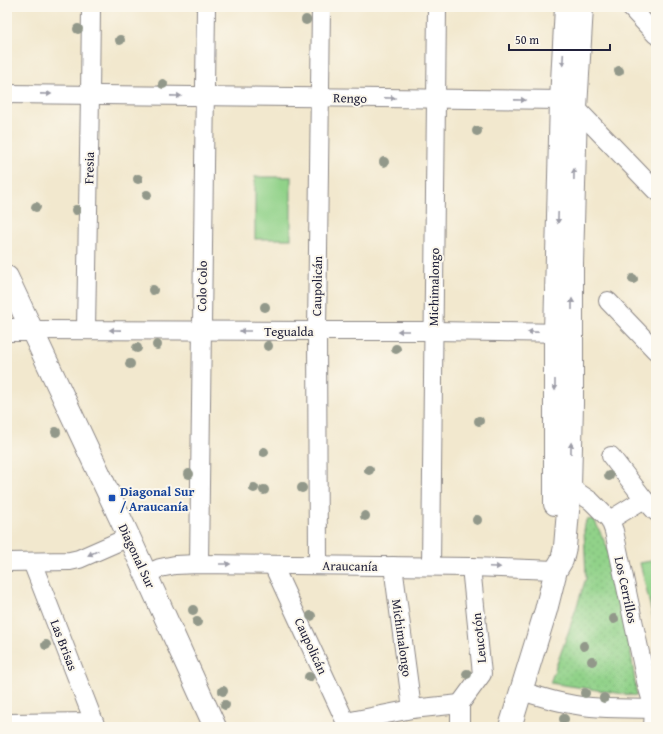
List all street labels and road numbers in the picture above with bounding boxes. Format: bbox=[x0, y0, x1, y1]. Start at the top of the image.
street label: Rengo bbox=[333, 88, 368, 108]
street label: Fresia bbox=[79, 151, 99, 184]
street label: Michimalongo bbox=[424, 247, 444, 326]
street label: Caupolicán bbox=[307, 255, 327, 316]
street label: Colo Colo bbox=[192, 260, 212, 312]
street label: Tegualda bbox=[264, 322, 314, 341]
street label: Diagonal Sur bbox=[114, 520, 161, 592]
street label: Los Cerrillos bbox=[610, 555, 642, 625]
street label: Araucanía bbox=[322, 556, 379, 576]
street label: Michimalongo bbox=[387, 598, 417, 678]
street label: Leucotón bbox=[467, 611, 491, 664]
street label: Caupolicán bbox=[290, 615, 333, 678]
street label: Las Brisas bbox=[46, 617, 82, 673]

